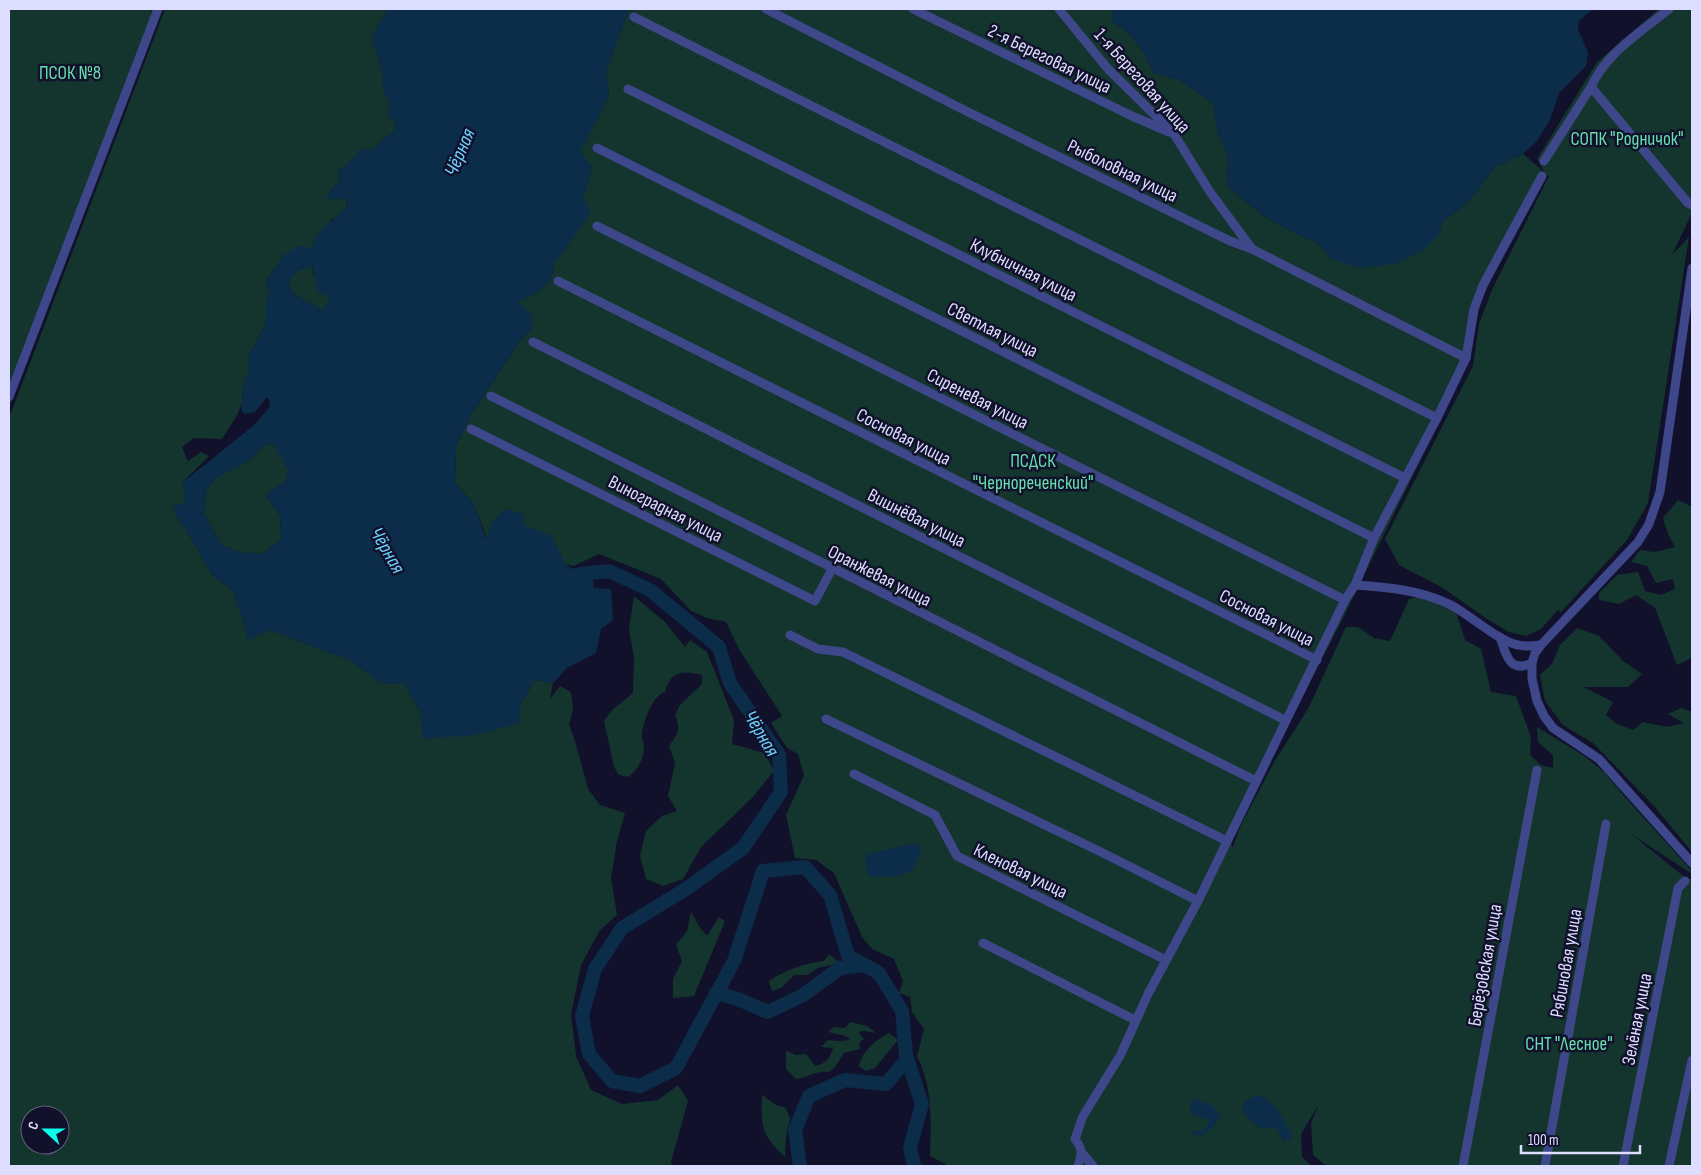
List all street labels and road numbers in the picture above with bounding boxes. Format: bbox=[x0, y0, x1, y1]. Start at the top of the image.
street label: 2-я Береговая улица bbox=[984, 20, 1115, 99]
street label: 1-я Береговая улица bbox=[1089, 24, 1195, 138]
street label: Рыболовная улица bbox=[1063, 135, 1181, 208]
street label: Клубничная улица bbox=[966, 234, 1081, 307]
street label: Светлая улица bbox=[943, 298, 1042, 363]
street label: Сиреневая улица bbox=[923, 364, 1032, 435]
street label: Сосновая улица bbox=[852, 404, 954, 471]
street label: Виноградная улица bbox=[604, 471, 726, 548]
street label: Вишнёвая улица bbox=[864, 484, 969, 553]
street label: Оранжевая улица bbox=[824, 540, 935, 612]
street label: Сосновая улица bbox=[1215, 585, 1317, 652]
street label: Кленовая улица bbox=[970, 839, 1071, 904]
street label: Берёзовская улица bbox=[1463, 902, 1508, 1028]
street label: Рябиновая улица bbox=[1546, 907, 1587, 1019]
street label: Зелёная улица bbox=[1617, 971, 1658, 1067]

